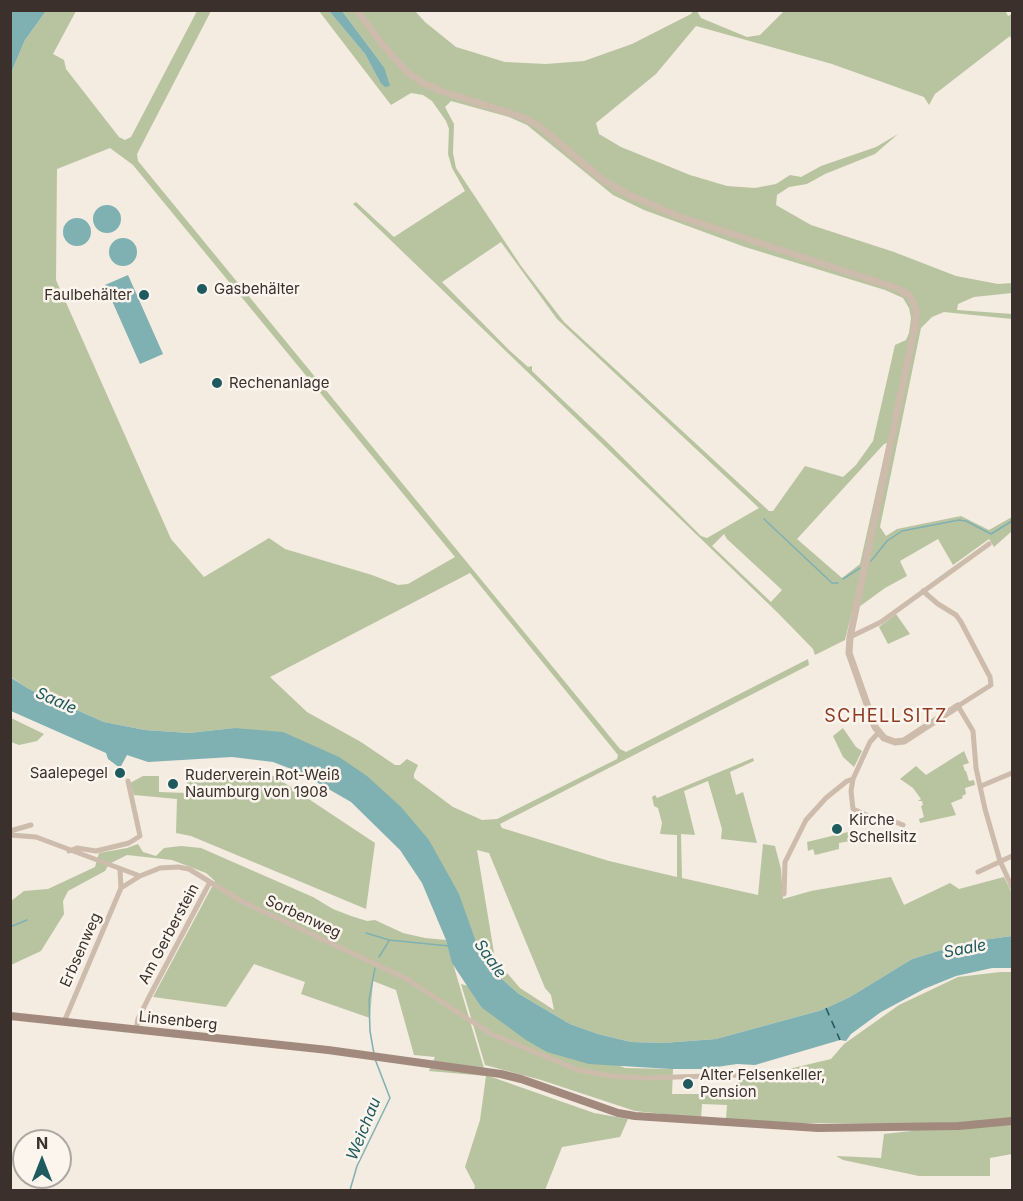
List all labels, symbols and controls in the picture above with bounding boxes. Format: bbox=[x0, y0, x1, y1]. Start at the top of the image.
place label: Gasbehälter bbox=[214, 280, 300, 298]
marker: Gasbehälter bbox=[195, 282, 209, 296]
place label: Faulbehälter bbox=[44, 286, 132, 304]
marker: Faulbehälter bbox=[137, 288, 151, 302]
place label: Rechenanlage bbox=[229, 374, 330, 392]
marker: Rechenanlage bbox=[210, 376, 224, 390]
water label: Saale bbox=[32, 683, 80, 719]
district label: SCHELLSITZ bbox=[824, 706, 948, 728]
place label: Saalepegel bbox=[30, 764, 108, 782]
marker: Saalepegel bbox=[113, 766, 127, 780]
place label: Ruderverein Rot-Weiß Naumburg von 1908 bbox=[185, 766, 340, 801]
marker: Ruderverein Rot-Weiß Naumburg von 1908 bbox=[166, 777, 180, 791]
place label: Kirche Schellsitz bbox=[849, 811, 917, 846]
marker: Kirche Schellsitz bbox=[830, 822, 844, 836]
street label: Am Gerberstein bbox=[135, 881, 203, 987]
street label: Sorbenweg bbox=[262, 892, 344, 942]
street label: Erbsenweg bbox=[57, 910, 105, 990]
water label: Saale bbox=[942, 935, 988, 963]
water label: Saale bbox=[470, 936, 510, 982]
street label: Linsenberg bbox=[138, 1008, 218, 1034]
place label: Alter Felsenkeller, Pension bbox=[700, 1066, 825, 1101]
marker: Alter Felsenkeller, Pension bbox=[681, 1077, 695, 1091]
water label: Weichau bbox=[343, 1095, 385, 1163]
north arrow bbox=[12, 1129, 72, 1189]
text: N bbox=[36, 1133, 48, 1153]

